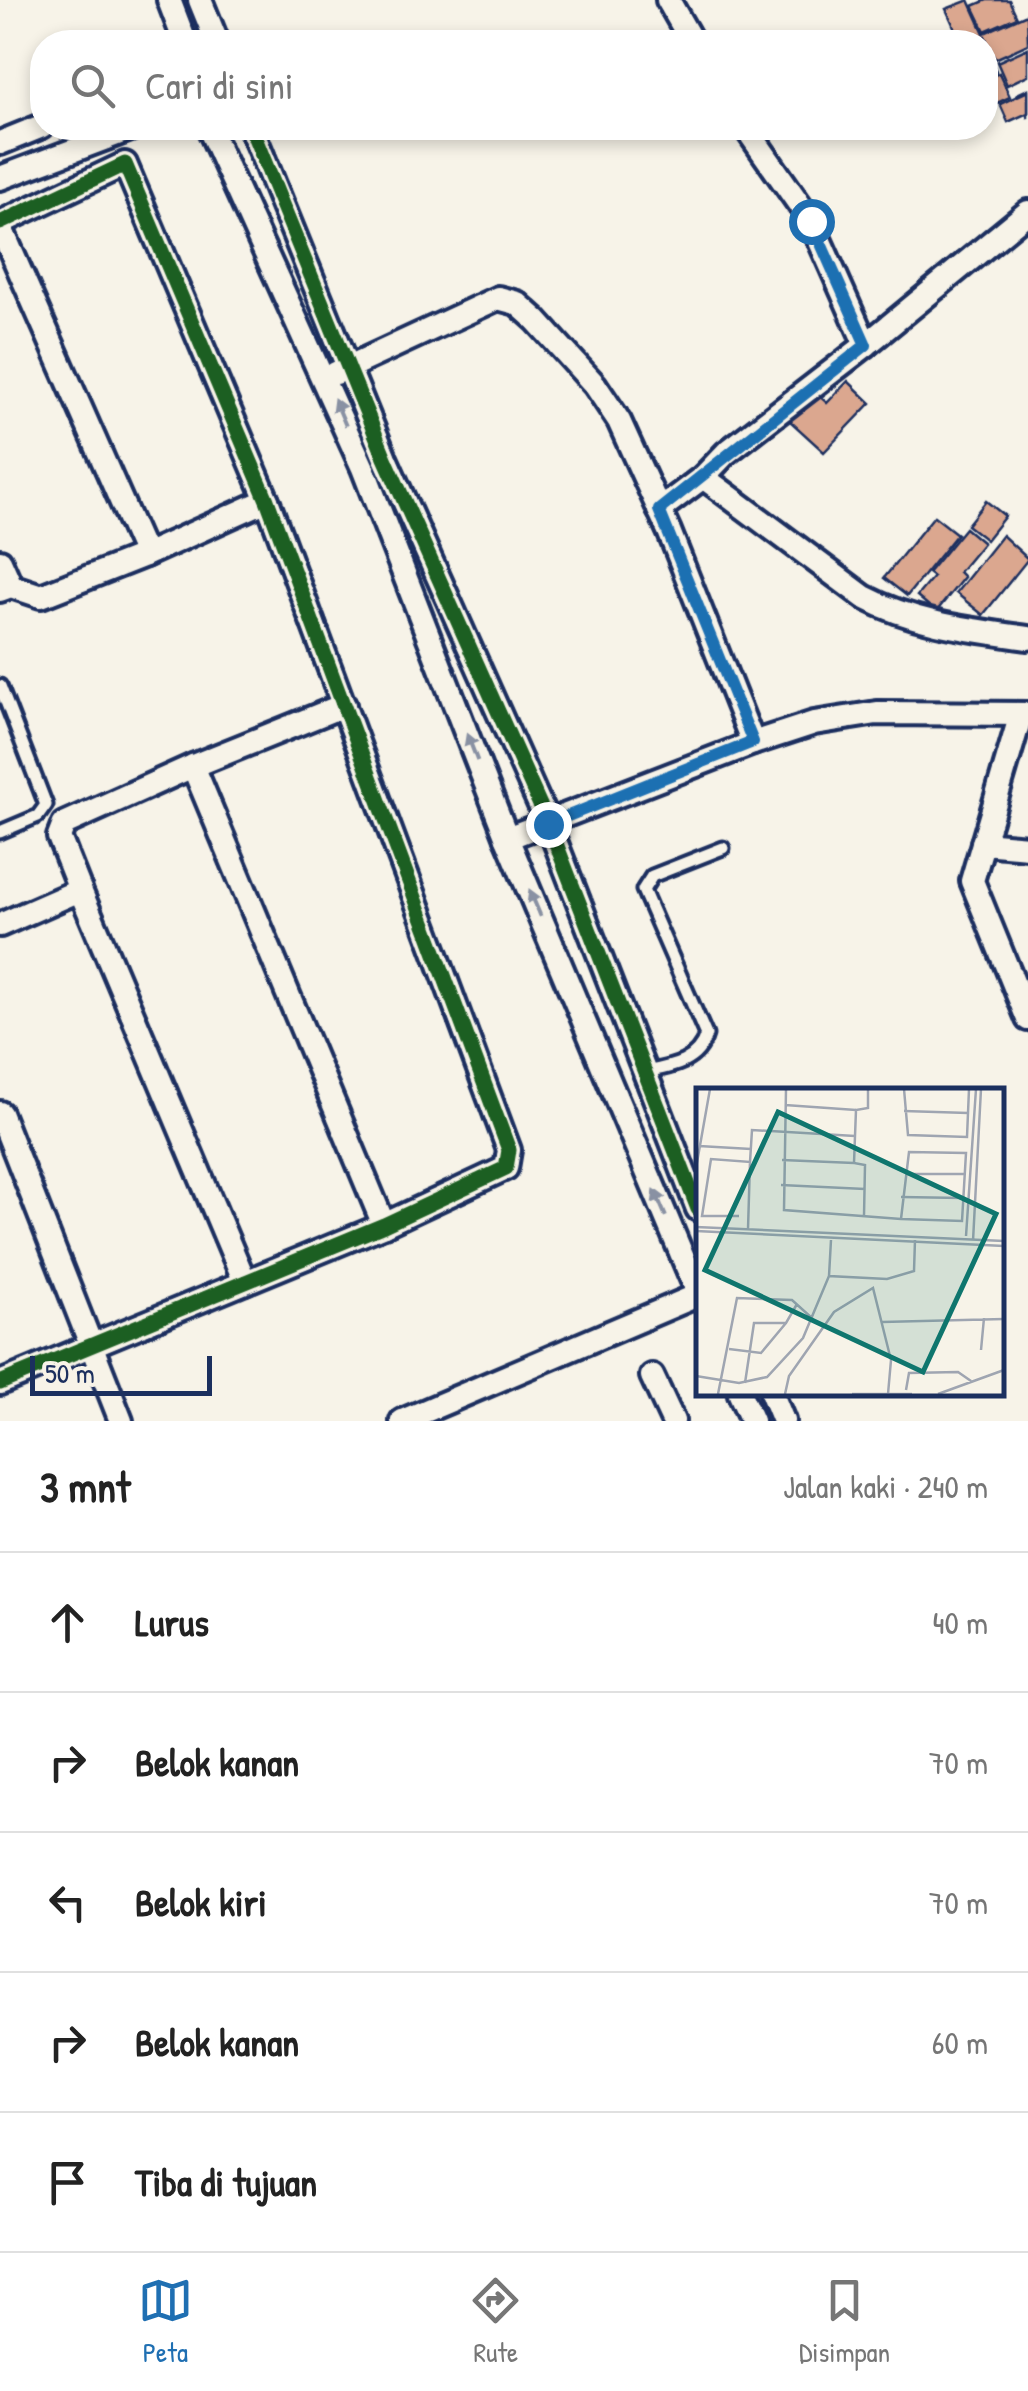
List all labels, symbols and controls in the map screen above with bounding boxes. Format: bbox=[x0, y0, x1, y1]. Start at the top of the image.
search box bbox=[30, 30, 998, 140]
icon: search bbox=[65, 58, 120, 113]
text: Cari di sini bbox=[145, 59, 294, 111]
route start bbox=[789, 199, 835, 245]
one-way arrow bbox=[332, 397, 348, 427]
one-way arrow bbox=[464, 732, 479, 762]
route end bbox=[526, 802, 572, 848]
one-way arrow bbox=[527, 888, 543, 918]
inset map bbox=[696, 1088, 1003, 1396]
one-way arrow bbox=[652, 1188, 668, 1218]
scale bar bbox=[30, 1351, 212, 1396]
text: 50 m bbox=[45, 1354, 95, 1392]
text: 3 mnt bbox=[40, 1458, 130, 1515]
text: Jalan kaki · 240 m bbox=[783, 1465, 988, 1508]
icon: ahead bbox=[40, 1595, 95, 1650]
text: Lurus bbox=[135, 1596, 209, 1648]
text: 40 m bbox=[933, 1601, 988, 1644]
icon: right bbox=[40, 1735, 95, 1790]
text: Belok kanan bbox=[135, 1736, 299, 1788]
text: 70 m bbox=[929, 1741, 988, 1784]
icon: left bbox=[40, 1875, 95, 1930]
text: Belok kiri bbox=[135, 1876, 267, 1928]
text: 70 m bbox=[929, 1881, 988, 1924]
icon: right bbox=[40, 2015, 95, 2070]
text: Belok kanan bbox=[135, 2016, 299, 2068]
text: 60 m bbox=[932, 2021, 988, 2064]
icon: arrive bbox=[40, 2155, 95, 2210]
text: Tiba di tujuan bbox=[135, 2156, 317, 2208]
tab: Peta bbox=[138, 2273, 193, 2371]
tab: Rute bbox=[468, 2273, 523, 2371]
tab: Disimpan bbox=[799, 2273, 890, 2371]

